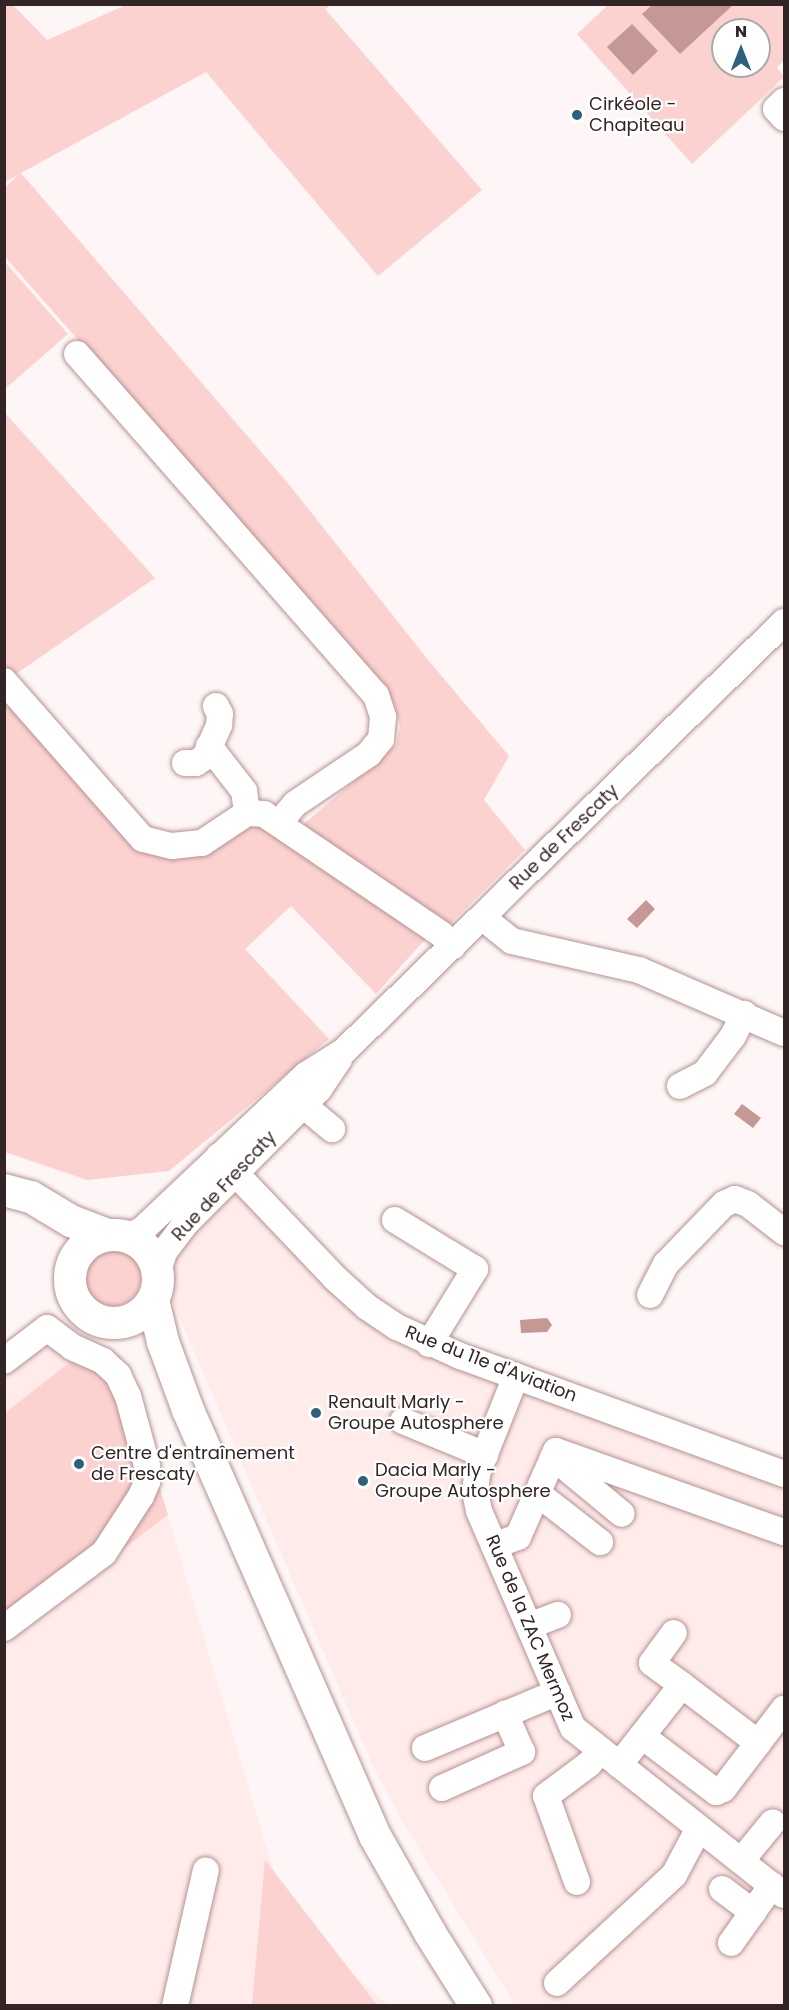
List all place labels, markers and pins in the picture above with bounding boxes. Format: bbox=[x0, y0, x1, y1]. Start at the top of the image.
place label: Cirkéole - Chapiteau bbox=[589, 94, 685, 136]
marker: Cirkéole - Chapiteau bbox=[570, 108, 584, 122]
place label: Renault Marly - Groupe Autosphere bbox=[328, 1392, 504, 1434]
marker: Renault Marly - Groupe Autosphere bbox=[309, 1406, 323, 1420]
place label: Centre d'entraînement de Frescaty bbox=[91, 1443, 295, 1486]
marker: Centre d'entraînement de Frescaty bbox=[72, 1457, 86, 1471]
place label: Dacia Marly - Groupe Autosphere bbox=[375, 1460, 551, 1502]
marker: Dacia Marly - Groupe Autosphere bbox=[356, 1474, 370, 1488]

